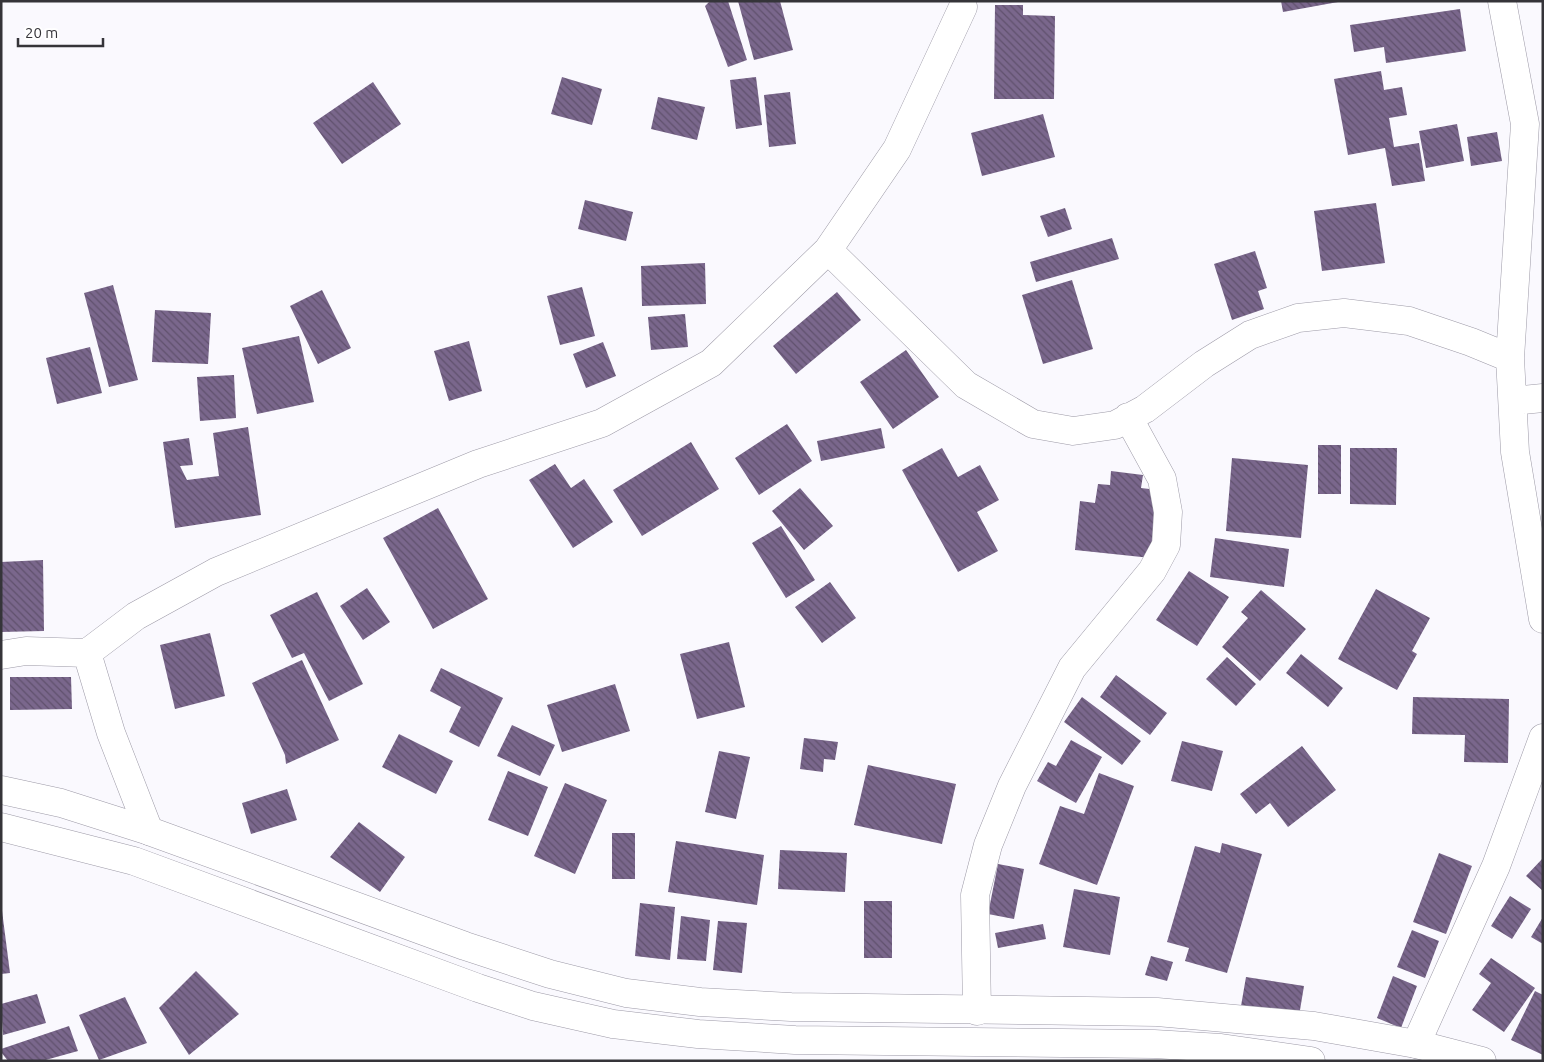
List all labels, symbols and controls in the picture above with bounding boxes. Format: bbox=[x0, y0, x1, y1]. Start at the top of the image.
scale bar bbox=[18, 15, 102, 47]
text: 20 m bbox=[25, 24, 58, 41]

